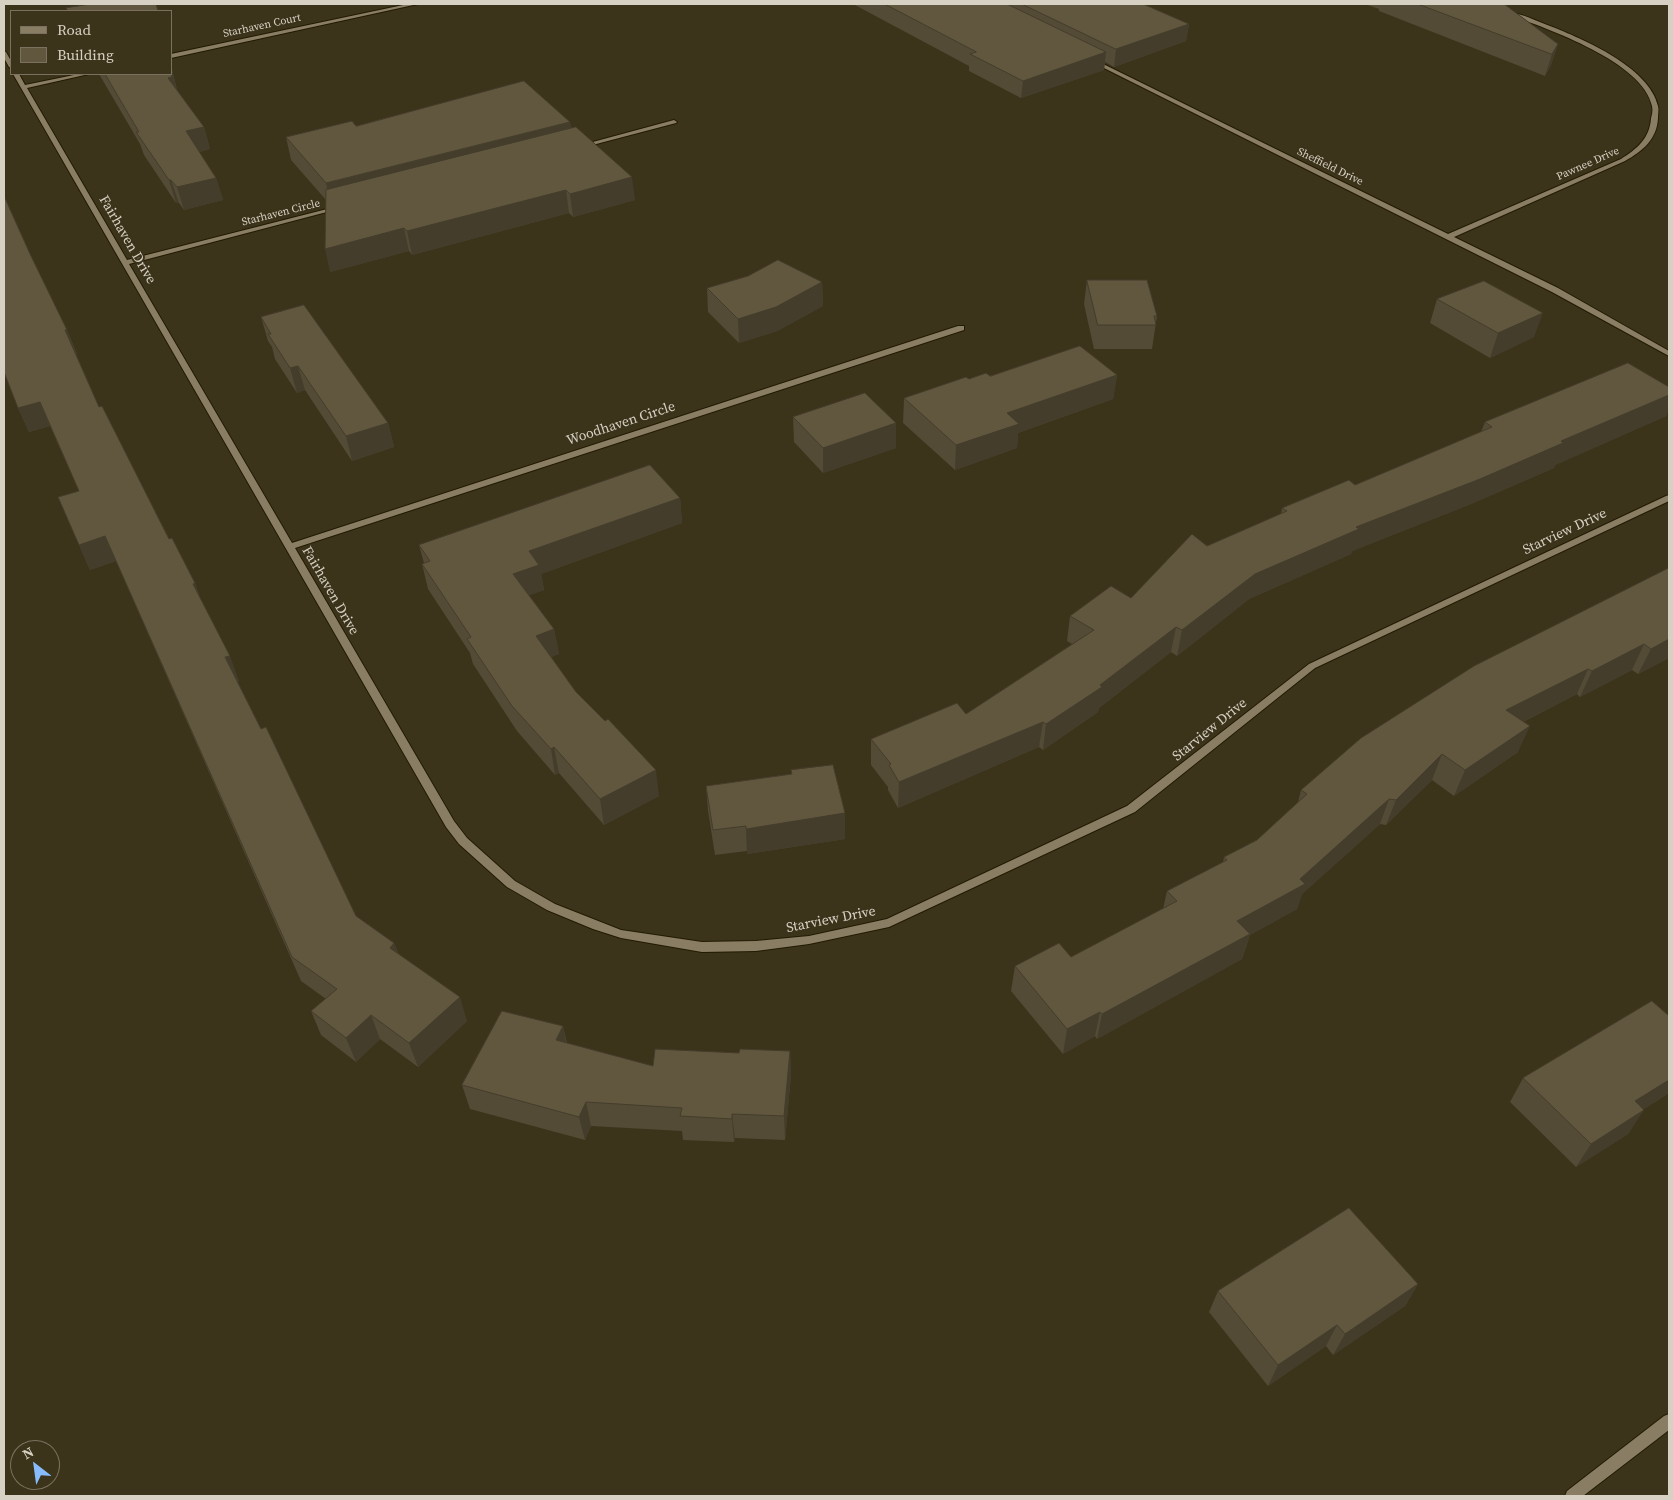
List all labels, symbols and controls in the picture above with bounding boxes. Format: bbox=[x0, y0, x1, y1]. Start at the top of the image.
legend bbox=[10, 10, 172, 75]
street label: Starhaven Court bbox=[222, 11, 302, 41]
text: Road bbox=[57, 19, 91, 40]
text: Building bbox=[57, 44, 114, 65]
street label: Pawnee Drive bbox=[1555, 144, 1621, 184]
street label: Sheffield Drive bbox=[1295, 145, 1365, 189]
street label: Fairhaven Drive bbox=[95, 193, 159, 287]
street label: Starhaven Circle bbox=[240, 197, 322, 229]
street label: Woodhaven Circle bbox=[564, 398, 678, 450]
street label: Starview Drive bbox=[1520, 505, 1610, 559]
street label: Fairhaven Drive bbox=[298, 544, 362, 638]
street label: Starview Drive bbox=[1169, 695, 1251, 765]
street label: Starview Drive bbox=[785, 903, 877, 937]
north arrow bbox=[10, 1440, 60, 1490]
text: N bbox=[19, 1442, 37, 1464]

